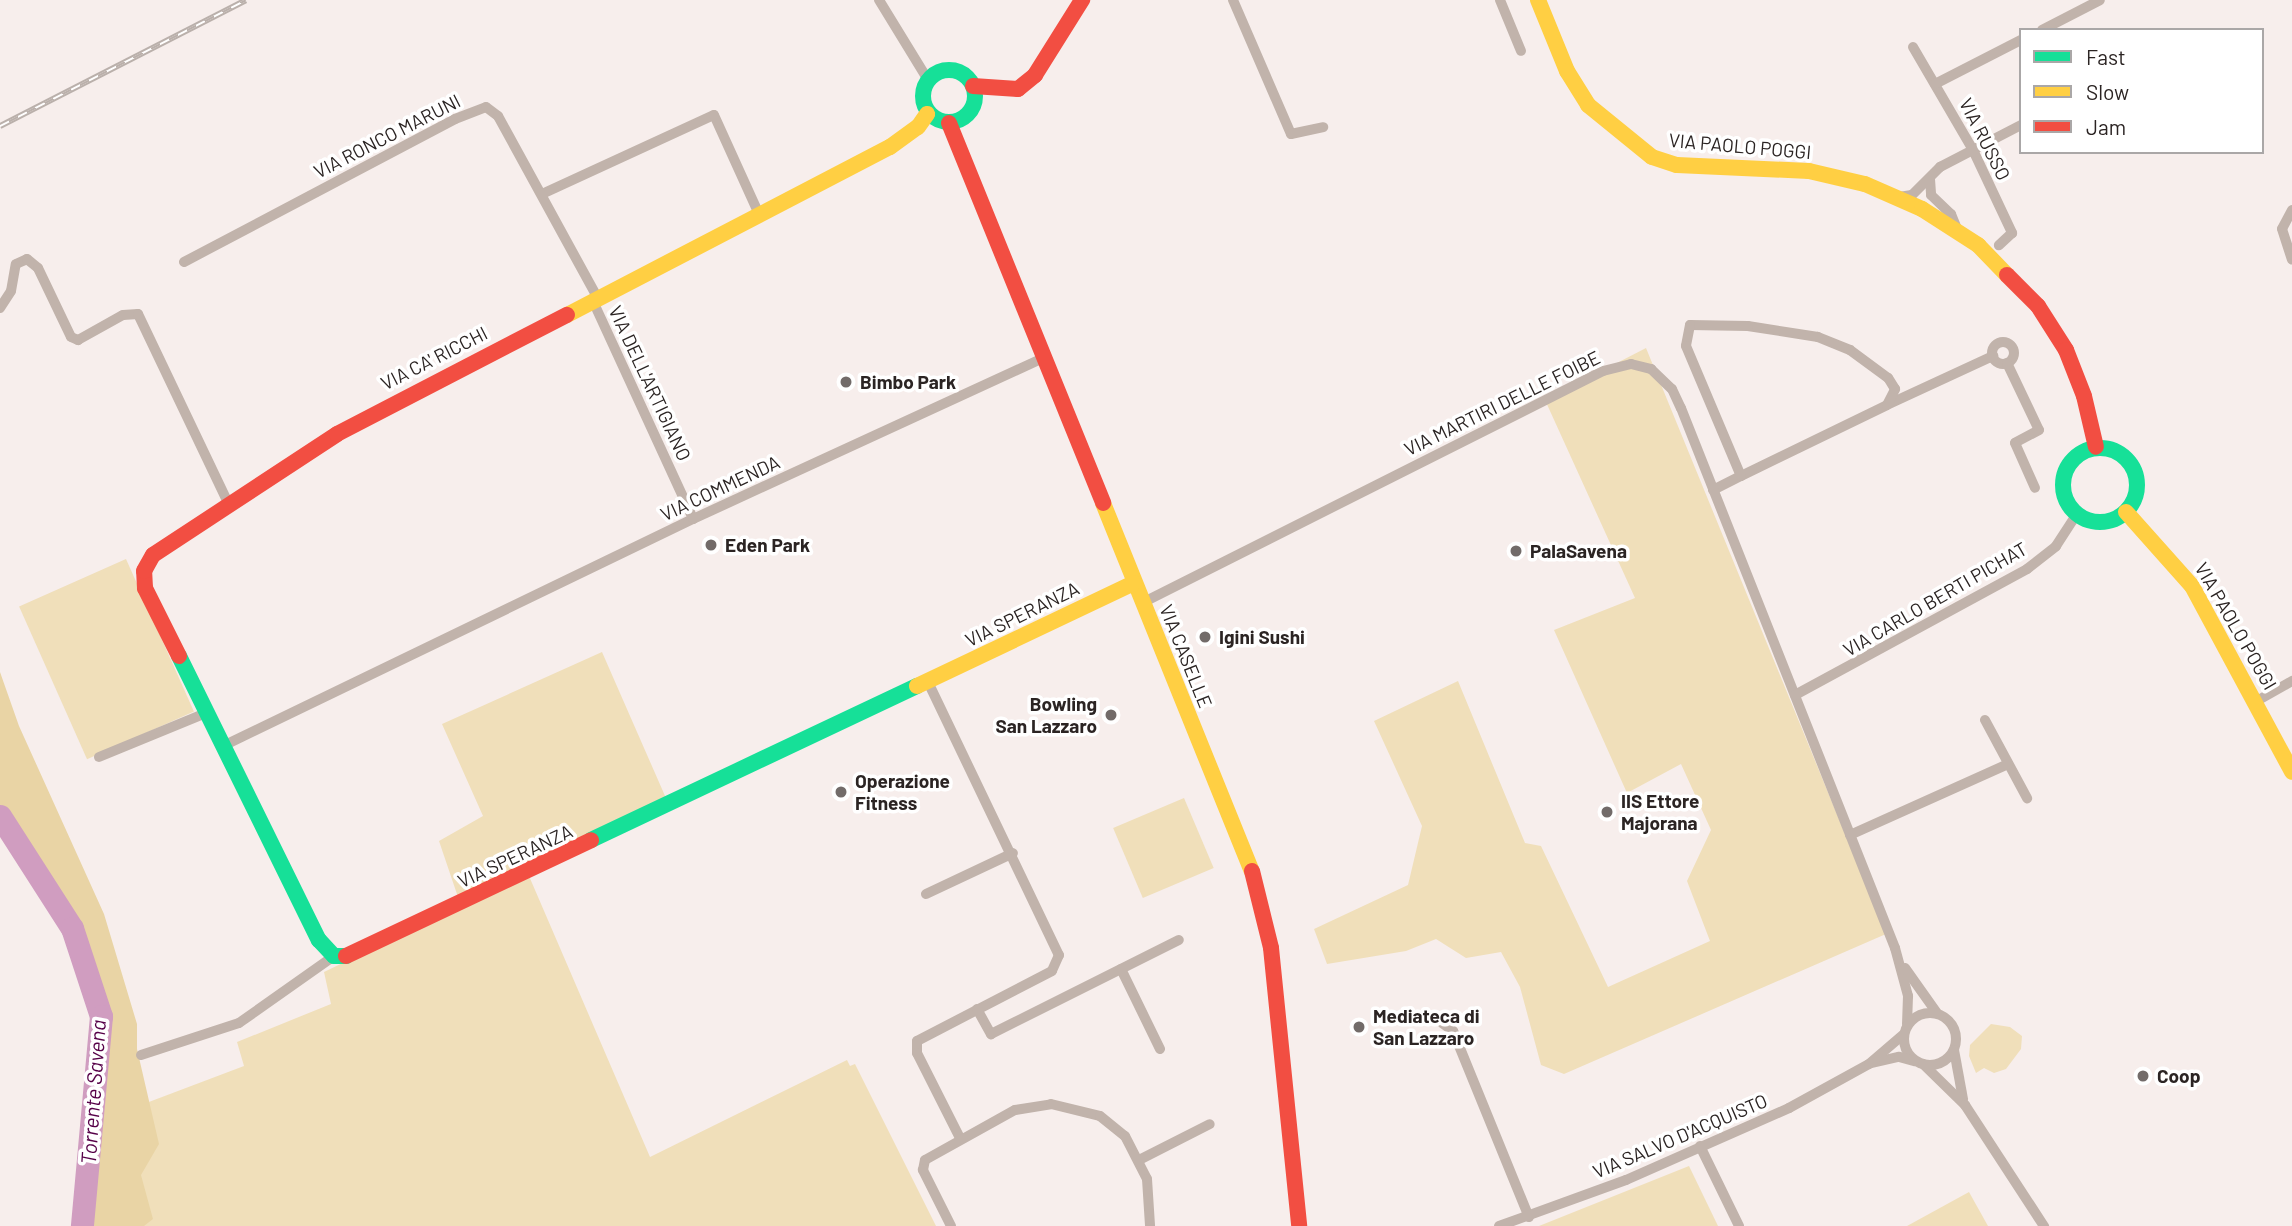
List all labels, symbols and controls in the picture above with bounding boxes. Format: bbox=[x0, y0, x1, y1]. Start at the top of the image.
legend bbox=[2019, 28, 2264, 154]
text: Fast bbox=[2086, 44, 2126, 69]
text: Slow bbox=[2086, 79, 2129, 104]
street label: VIA RONCO MARUNI bbox=[310, 89, 464, 183]
street label: VIA RUSSO bbox=[1955, 94, 2015, 184]
text: Jam bbox=[2086, 114, 2126, 139]
street label: VIA PAOLO POGGI bbox=[1668, 128, 1812, 164]
street label: VIA DELL'ARTIGIANO bbox=[604, 302, 696, 464]
street label: VIA CA' RICCHI bbox=[377, 321, 491, 395]
street label: VIA MARTIRI DELLE FOIBE bbox=[1400, 346, 1604, 460]
place label: Bimbo Park bbox=[860, 371, 956, 393]
marker: Bimbo Park bbox=[838, 374, 854, 390]
street label: VIA COMMENDA bbox=[657, 450, 783, 526]
place label: Eden Park bbox=[725, 534, 810, 556]
marker: Eden Park bbox=[703, 537, 719, 553]
street label: VIA CARLO BERTI PICHAT bbox=[1839, 537, 2031, 661]
place label: PalaSavena bbox=[1530, 540, 1627, 562]
marker: PalaSavena bbox=[1508, 543, 1524, 559]
street label: VIA PAOLO POGGI bbox=[2190, 558, 2282, 694]
street label: VIA SPERANZA bbox=[961, 577, 1083, 651]
street label: VIA CASELLE bbox=[1155, 601, 1217, 711]
place label: Igini Sushi bbox=[1219, 626, 1305, 648]
marker: Igini Sushi bbox=[1197, 629, 1213, 645]
place label: Bowling San Lazzaro bbox=[996, 693, 1097, 737]
marker: Bowling San Lazzaro bbox=[1103, 707, 1119, 723]
place label: Operazione Fitness bbox=[855, 770, 950, 814]
marker: Operazione Fitness bbox=[833, 784, 849, 800]
place label: IIS Ettore Majorana bbox=[1621, 790, 1699, 834]
marker: IIS Ettore Majorana bbox=[1599, 804, 1615, 820]
street label: VIA SPERANZA bbox=[454, 819, 576, 893]
place label: Mediateca di San Lazzaro bbox=[1373, 1005, 1479, 1049]
water label: Torrente Savena bbox=[75, 1019, 111, 1165]
marker: Mediateca di San Lazzaro bbox=[1351, 1019, 1367, 1035]
place label: Coop bbox=[2157, 1065, 2200, 1087]
marker: Coop bbox=[2135, 1068, 2151, 1084]
street label: VIA SALVO D'ACQUISTO bbox=[1589, 1089, 1771, 1183]

